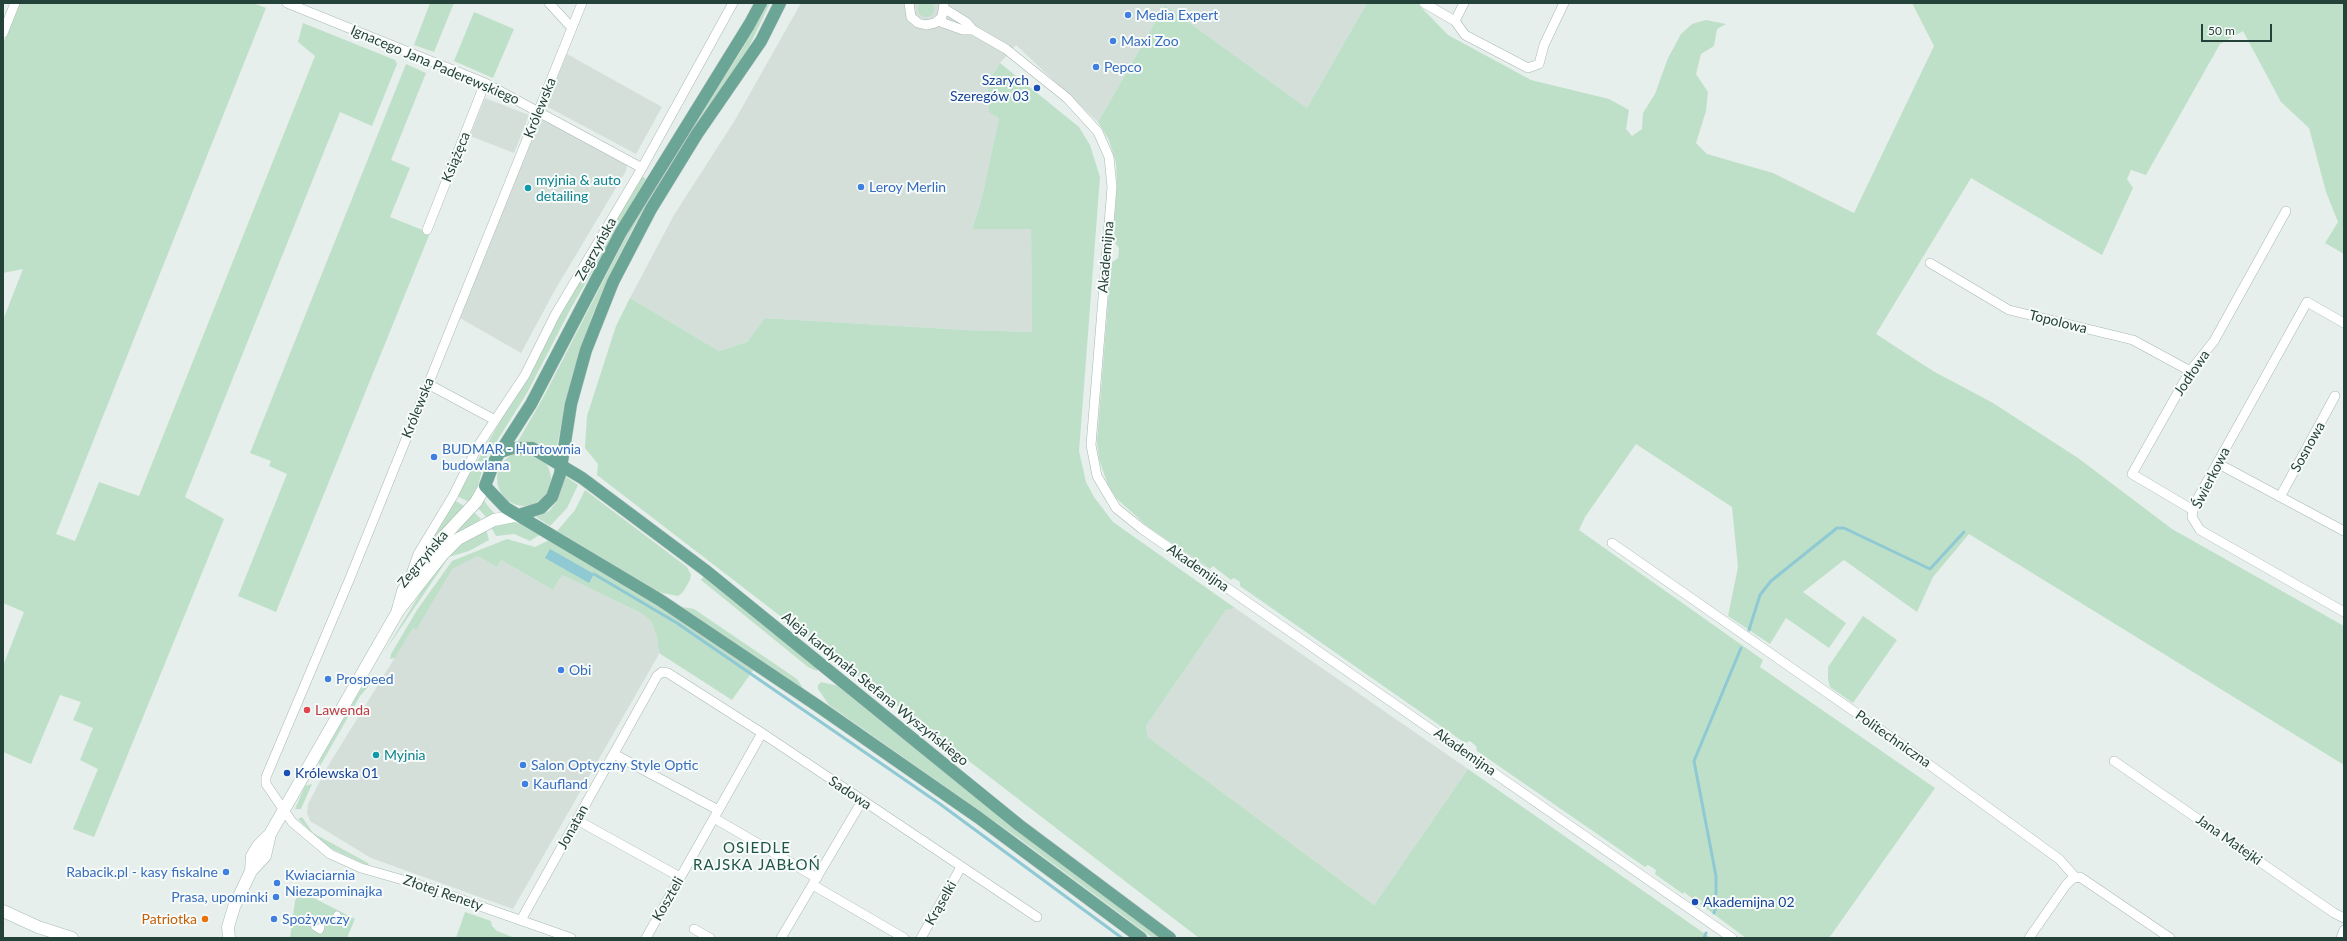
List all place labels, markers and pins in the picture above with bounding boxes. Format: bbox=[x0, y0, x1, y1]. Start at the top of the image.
place label: Media Expert bbox=[1136, 7, 1218, 23]
marker: Media Expert bbox=[1123, 10, 1133, 20]
place label: Maxi Zoo bbox=[1121, 33, 1179, 49]
marker: Maxi Zoo bbox=[1108, 36, 1118, 46]
place label: Pepco bbox=[1104, 59, 1142, 75]
marker: Pepco bbox=[1091, 62, 1101, 72]
place label: Szarych Szeregów 03 bbox=[950, 72, 1029, 104]
marker: Szarych Szeregów 03 bbox=[1032, 83, 1042, 93]
place label: myjnia & auto detailing bbox=[536, 172, 621, 204]
place label: Leroy Merlin bbox=[869, 179, 946, 195]
marker: Leroy Merlin bbox=[856, 182, 866, 192]
marker: myjnia & auto detailing bbox=[523, 183, 533, 193]
place label: BUDMAR - Hurtownia budowlana bbox=[442, 441, 581, 474]
marker: BUDMAR - Hurtownia budowlana bbox=[429, 452, 439, 462]
place label: Obi bbox=[569, 662, 591, 678]
marker: Obi bbox=[556, 665, 566, 675]
place label: Prospeed bbox=[336, 671, 394, 687]
marker: Prospeed bbox=[323, 674, 333, 684]
place label: Lawenda bbox=[315, 702, 370, 718]
marker: Lawenda bbox=[302, 705, 312, 715]
place label: Myjnia bbox=[384, 747, 426, 763]
marker: Myjnia bbox=[371, 750, 381, 760]
place label: Salon Optyczny Style Optic bbox=[531, 757, 698, 773]
marker: Salon Optyczny Style Optic bbox=[518, 760, 528, 770]
place label: Królewska 01 bbox=[295, 765, 379, 781]
marker: Królewska 01 bbox=[282, 768, 292, 778]
place label: Kaufland bbox=[533, 776, 588, 792]
marker: Kaufland bbox=[520, 779, 530, 789]
place label: Rabacik.pl - kasy fiskalne bbox=[66, 864, 218, 880]
marker: Rabacik.pl - kasy fiskalne bbox=[221, 867, 231, 877]
place label: Kwiaciarnia Niezapominajka bbox=[285, 867, 382, 900]
marker: Kwiaciarnia Niezapominajka bbox=[272, 878, 282, 888]
place label: Prasa, upominki bbox=[171, 889, 268, 905]
marker: Prasa, upominki bbox=[271, 892, 281, 902]
place label: Akademijna 02 bbox=[1703, 894, 1795, 910]
marker: Akademijna 02 bbox=[1690, 897, 1700, 907]
place label: Patriotka bbox=[142, 911, 197, 927]
place label: Spożywczy bbox=[282, 911, 350, 927]
marker: Patriotka bbox=[200, 914, 210, 924]
marker: Spożywczy bbox=[269, 914, 279, 924]

